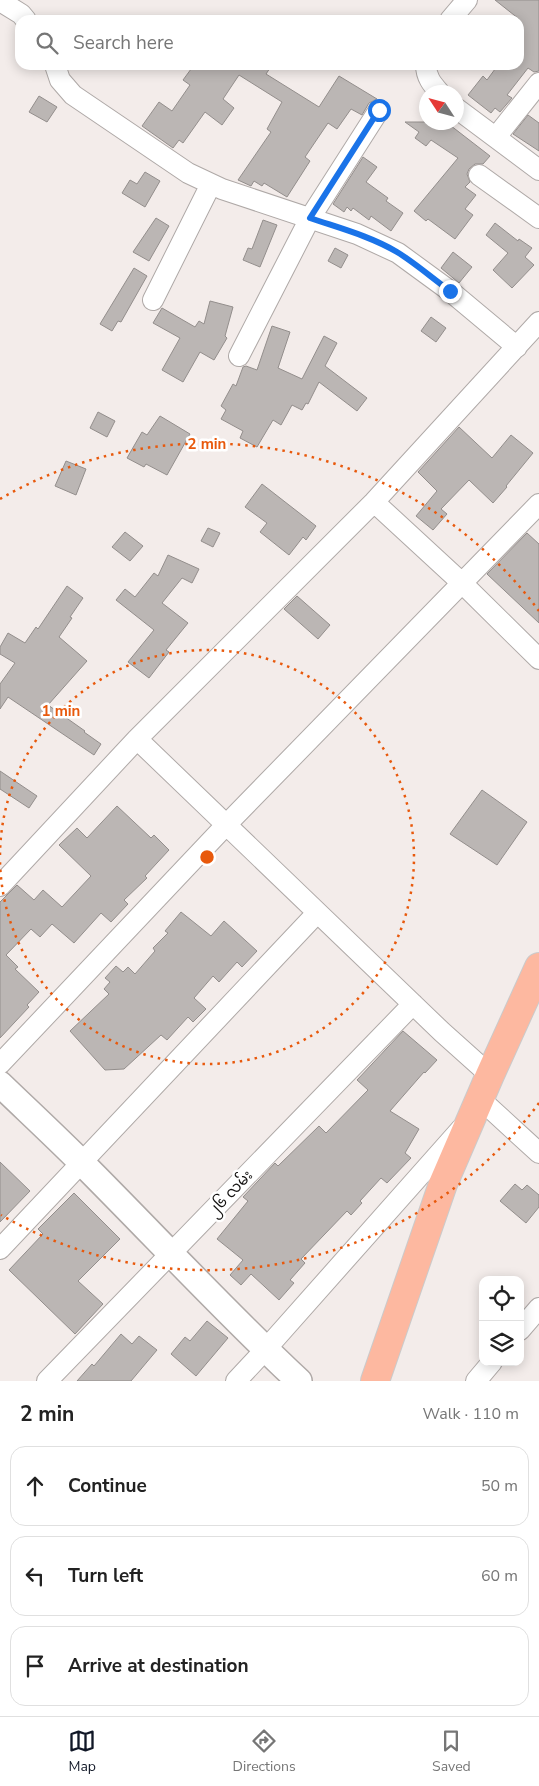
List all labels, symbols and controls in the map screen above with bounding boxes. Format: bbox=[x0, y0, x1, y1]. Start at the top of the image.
search box bbox=[15, 15, 524, 70]
icon: search bbox=[33, 29, 61, 57]
text: Search here bbox=[73, 30, 174, 56]
north arrow bbox=[419, 85, 464, 130]
route start bbox=[368, 99, 391, 122]
route end bbox=[439, 280, 462, 303]
text: 2 min bbox=[188, 434, 226, 454]
text: 1 min bbox=[42, 701, 80, 721]
centre of rings bbox=[198, 848, 216, 866]
street label: ၂၆ လမ်း bbox=[203, 1166, 258, 1222]
map controls bbox=[479, 1276, 524, 1366]
button: locate bbox=[479, 1276, 524, 1321]
button: layers bbox=[479, 1321, 524, 1366]
text: 2 min bbox=[20, 1400, 74, 1428]
text: Walk · 110 m bbox=[423, 1403, 519, 1425]
icon: ahead bbox=[21, 1472, 49, 1500]
text: Continue bbox=[68, 1473, 147, 1499]
text: 50 m bbox=[481, 1475, 518, 1497]
icon: left bbox=[21, 1562, 49, 1590]
text: Turn left bbox=[68, 1563, 143, 1589]
text: 60 m bbox=[481, 1565, 518, 1587]
icon: arrive bbox=[21, 1652, 49, 1680]
text: Arrive at destination bbox=[68, 1653, 249, 1679]
tab: Map bbox=[68, 1727, 96, 1776]
tab: Directions bbox=[233, 1727, 296, 1776]
tab: Saved bbox=[432, 1727, 471, 1776]

